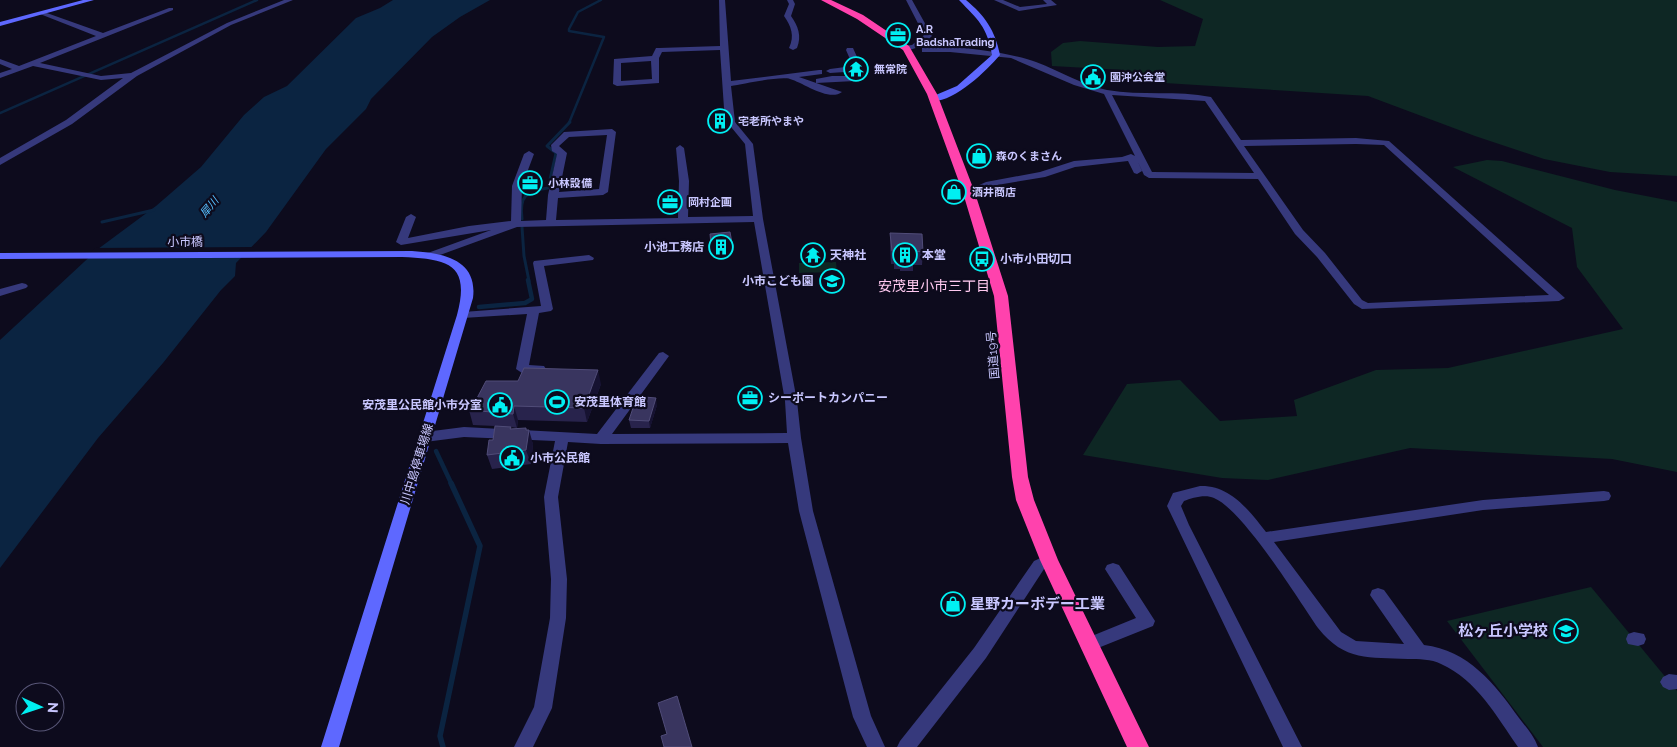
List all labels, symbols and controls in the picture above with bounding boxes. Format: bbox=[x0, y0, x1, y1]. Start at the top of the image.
office icon: A.R BadshaTrading bbox=[885, 22, 911, 48]
place label: A.R BadshaTrading bbox=[916, 23, 995, 49]
temple icon: 無常院 bbox=[843, 56, 869, 82]
place label: 無常院 bbox=[874, 63, 907, 76]
public building icon: 園沖公会堂 bbox=[1080, 64, 1106, 90]
place label: 園沖公会堂 bbox=[1110, 71, 1165, 84]
building icon: 宅老所やまや bbox=[707, 108, 733, 134]
place label: 宅老所やまや bbox=[738, 115, 804, 128]
shop icon: 森のくまさん bbox=[966, 143, 992, 169]
place label: 森のくまさん bbox=[996, 150, 1062, 163]
office icon: 小林設備 bbox=[517, 170, 543, 196]
place label: 小林設備 bbox=[548, 177, 592, 190]
shop icon: 酒井商店 bbox=[941, 179, 967, 205]
place label: 酒井商店 bbox=[972, 186, 1016, 199]
office icon: 岡村企画 bbox=[657, 189, 683, 215]
water label: 犀川 bbox=[197, 194, 222, 220]
place label: 岡村企画 bbox=[688, 196, 732, 209]
building icon: 小池工務店 bbox=[708, 234, 734, 260]
street label: 小市橋 bbox=[167, 235, 203, 249]
place label: 小池工務店 bbox=[644, 240, 704, 254]
temple icon: 天神社 bbox=[800, 242, 826, 268]
building icon: 本堂 bbox=[892, 242, 918, 268]
bus stop icon: 小市小田切口 bbox=[969, 246, 995, 272]
place label: 天神社 bbox=[830, 248, 866, 262]
place label: 本堂 bbox=[922, 248, 946, 262]
place label: 小市小田切口 bbox=[1000, 252, 1072, 266]
school or university icon: 小市こども園 bbox=[819, 268, 845, 294]
place label: 小市こども園 bbox=[742, 274, 814, 288]
district label: 安茂里小市三丁目 bbox=[878, 278, 990, 294]
street label: 国道19号 bbox=[984, 330, 1002, 380]
office icon: シーポートカンパニー bbox=[737, 385, 763, 411]
sports icon: 安茂里体育館 bbox=[544, 389, 570, 415]
place label: シーポートカンパニー bbox=[768, 391, 888, 405]
public building icon: 安茂里公民館小市分室 bbox=[487, 392, 513, 418]
place label: 安茂里体育館 bbox=[574, 395, 646, 409]
place label: 安茂里公民館小市分室 bbox=[362, 398, 482, 412]
street label: 川中島停車場線 bbox=[398, 422, 436, 506]
public building icon: 小市公民館 bbox=[499, 445, 525, 471]
place label: 小市公民館 bbox=[530, 451, 590, 465]
shop icon: 星野カーボデー工業 bbox=[940, 591, 966, 617]
place label: 星野カーボデー工業 bbox=[970, 595, 1105, 613]
school or university icon: 松ヶ丘小学校 bbox=[1553, 618, 1579, 644]
place label: 松ヶ丘小学校 bbox=[1458, 622, 1548, 640]
north arrow bbox=[15, 682, 65, 732]
text: N bbox=[45, 702, 61, 713]

